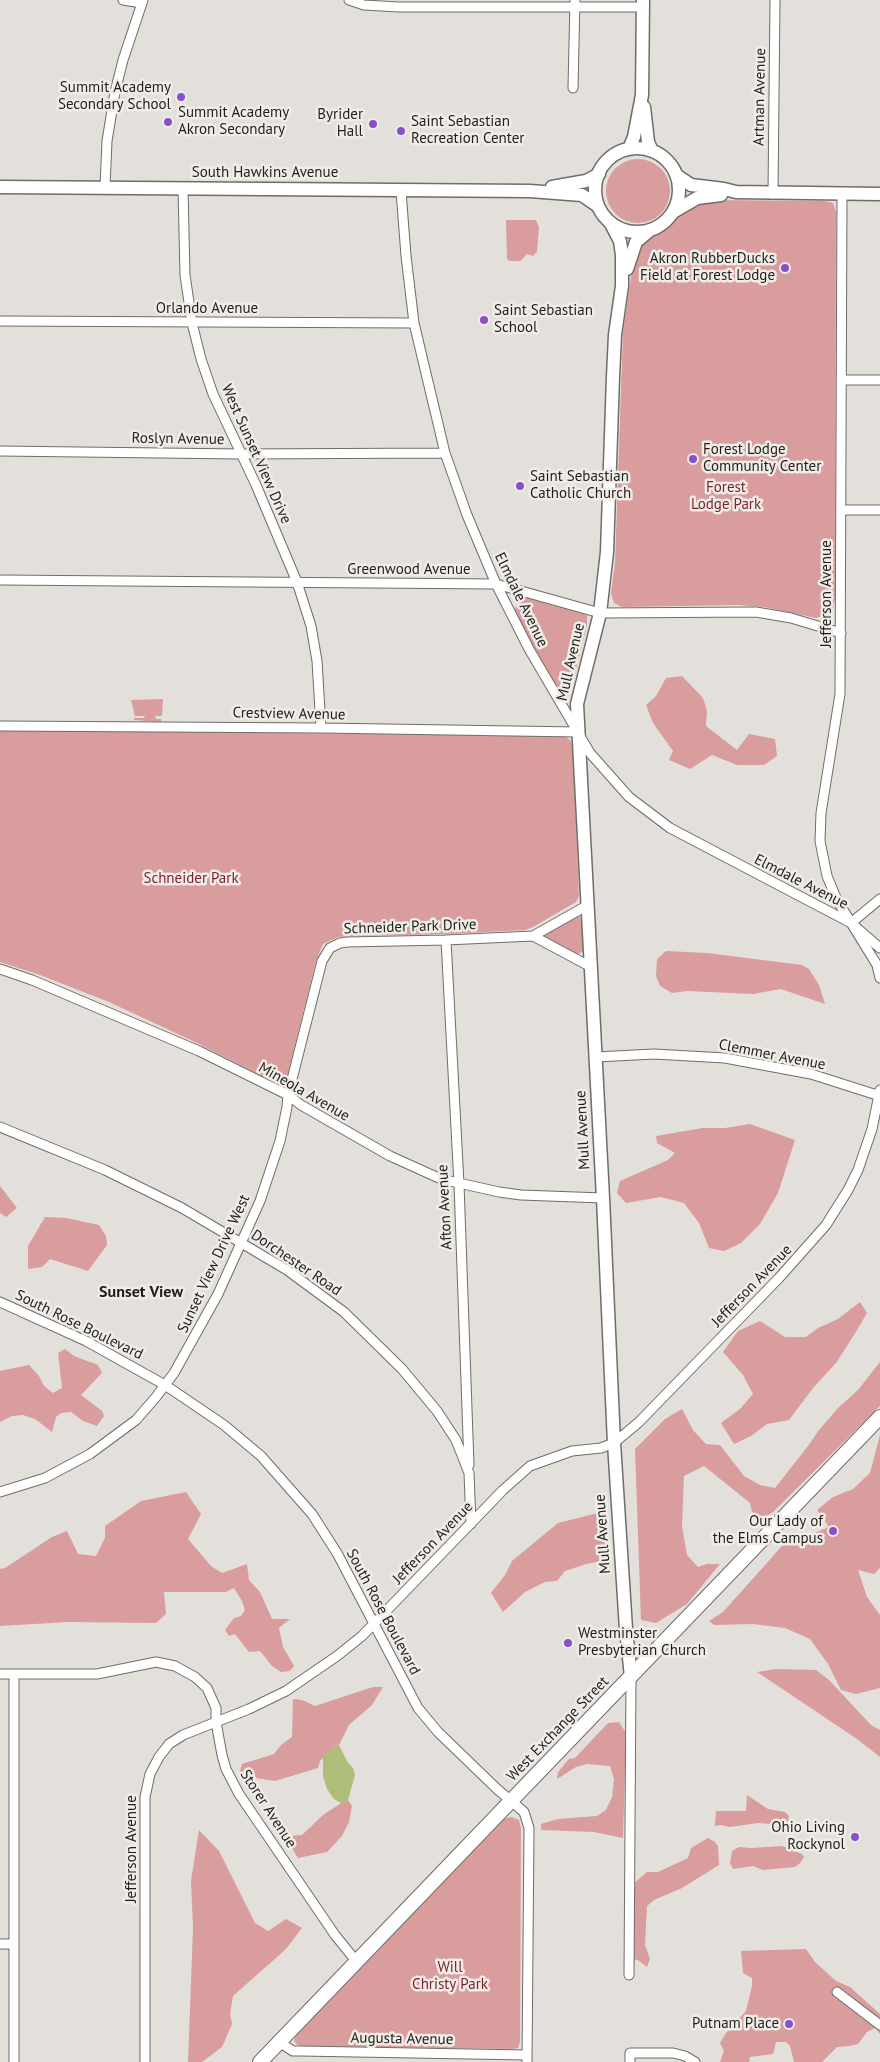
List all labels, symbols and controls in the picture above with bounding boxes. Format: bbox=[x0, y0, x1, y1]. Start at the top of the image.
street label: Artman Avenue bbox=[750, 48, 770, 146]
place label: Summit Academy Secondary School bbox=[58, 79, 171, 114]
marker: Summit Academy Secondary School bbox=[175, 91, 187, 103]
place label: Summit Academy Akron Secondary bbox=[178, 104, 289, 139]
place label: Byrider Hall bbox=[317, 106, 363, 141]
place label: Saint Sebastian Recreation Center bbox=[411, 113, 524, 148]
marker: Summit Academy Akron Secondary bbox=[162, 116, 174, 128]
marker: Byrider Hall bbox=[367, 118, 379, 130]
marker: Saint Sebastian Recreation Center bbox=[395, 125, 407, 137]
street label: South Hawkins Avenue bbox=[192, 164, 338, 182]
place label: Akron RubberDucks Field at Forest Lodge bbox=[640, 250, 775, 285]
marker: Akron RubberDucks Field at Forest Lodge bbox=[779, 262, 791, 274]
street label: Orlando Avenue bbox=[156, 300, 258, 318]
place label: Saint Sebastian School bbox=[494, 302, 593, 337]
marker: Saint Sebastian School bbox=[478, 314, 490, 326]
street label: West Sunset View Drive bbox=[217, 381, 295, 527]
street label: Roslyn Avenue bbox=[131, 429, 225, 449]
place label: Forest Lodge Community Center bbox=[703, 441, 821, 476]
marker: Forest Lodge Community Center bbox=[687, 453, 699, 465]
place label: Saint Sebastian Catholic Church bbox=[530, 468, 631, 503]
park label: Forest Lodge Park bbox=[691, 479, 761, 514]
marker: Saint Sebastian Catholic Church bbox=[514, 480, 526, 492]
street label: Jefferson Avenue bbox=[818, 540, 836, 648]
street label: Elmdale Avenue bbox=[490, 550, 552, 650]
street label: Greenwood Avenue bbox=[347, 561, 471, 579]
street label: Mull Avenue bbox=[553, 621, 589, 703]
street label: Crestview Avenue bbox=[232, 704, 346, 724]
street label: Elmdale Avenue bbox=[751, 851, 851, 913]
park label: Schneider Park bbox=[143, 870, 239, 888]
street label: Schneider Park Drive bbox=[343, 916, 477, 938]
street label: Clemmer Avenue bbox=[717, 1036, 827, 1074]
street label: Mineola Avenue bbox=[255, 1059, 353, 1125]
street label: Mull Avenue bbox=[572, 1090, 594, 1170]
street label: Afton Avenue bbox=[434, 1164, 456, 1250]
street label: Sunset View Drive West bbox=[174, 1192, 254, 1336]
street label: Dorchester Road bbox=[247, 1226, 345, 1300]
street label: Jefferson Avenue bbox=[708, 1241, 796, 1331]
district label: Sunset View bbox=[99, 1282, 183, 1302]
street label: South Rose Boulevard bbox=[12, 1286, 146, 1364]
street label: Mull Avenue bbox=[591, 1494, 615, 1574]
street label: Jefferson Avenue bbox=[389, 1498, 477, 1588]
place label: Our Lady of the Elms Campus bbox=[713, 1513, 823, 1548]
marker: Our Lady of the Elms Campus bbox=[827, 1525, 839, 1537]
street label: South Rose Boulevard bbox=[342, 1546, 424, 1678]
place label: Westminster Presbyterian Church bbox=[578, 1625, 706, 1660]
marker: Westminster Presbyterian Church bbox=[562, 1637, 574, 1649]
street label: West Exchange Street bbox=[503, 1673, 613, 1785]
street label: Storer Avenue bbox=[236, 1767, 300, 1851]
street label: Jefferson Avenue bbox=[123, 1795, 141, 1903]
place label: Ohio Living Rockynol bbox=[771, 1819, 845, 1854]
marker: Ohio Living Rockynol bbox=[849, 1831, 861, 1843]
park label: Will Christy Park bbox=[412, 1959, 488, 1994]
place label: Putnam Place bbox=[692, 2015, 779, 2033]
marker: Putnam Place bbox=[783, 2018, 795, 2030]
street label: Augusta Avenue bbox=[351, 2029, 453, 2049]

